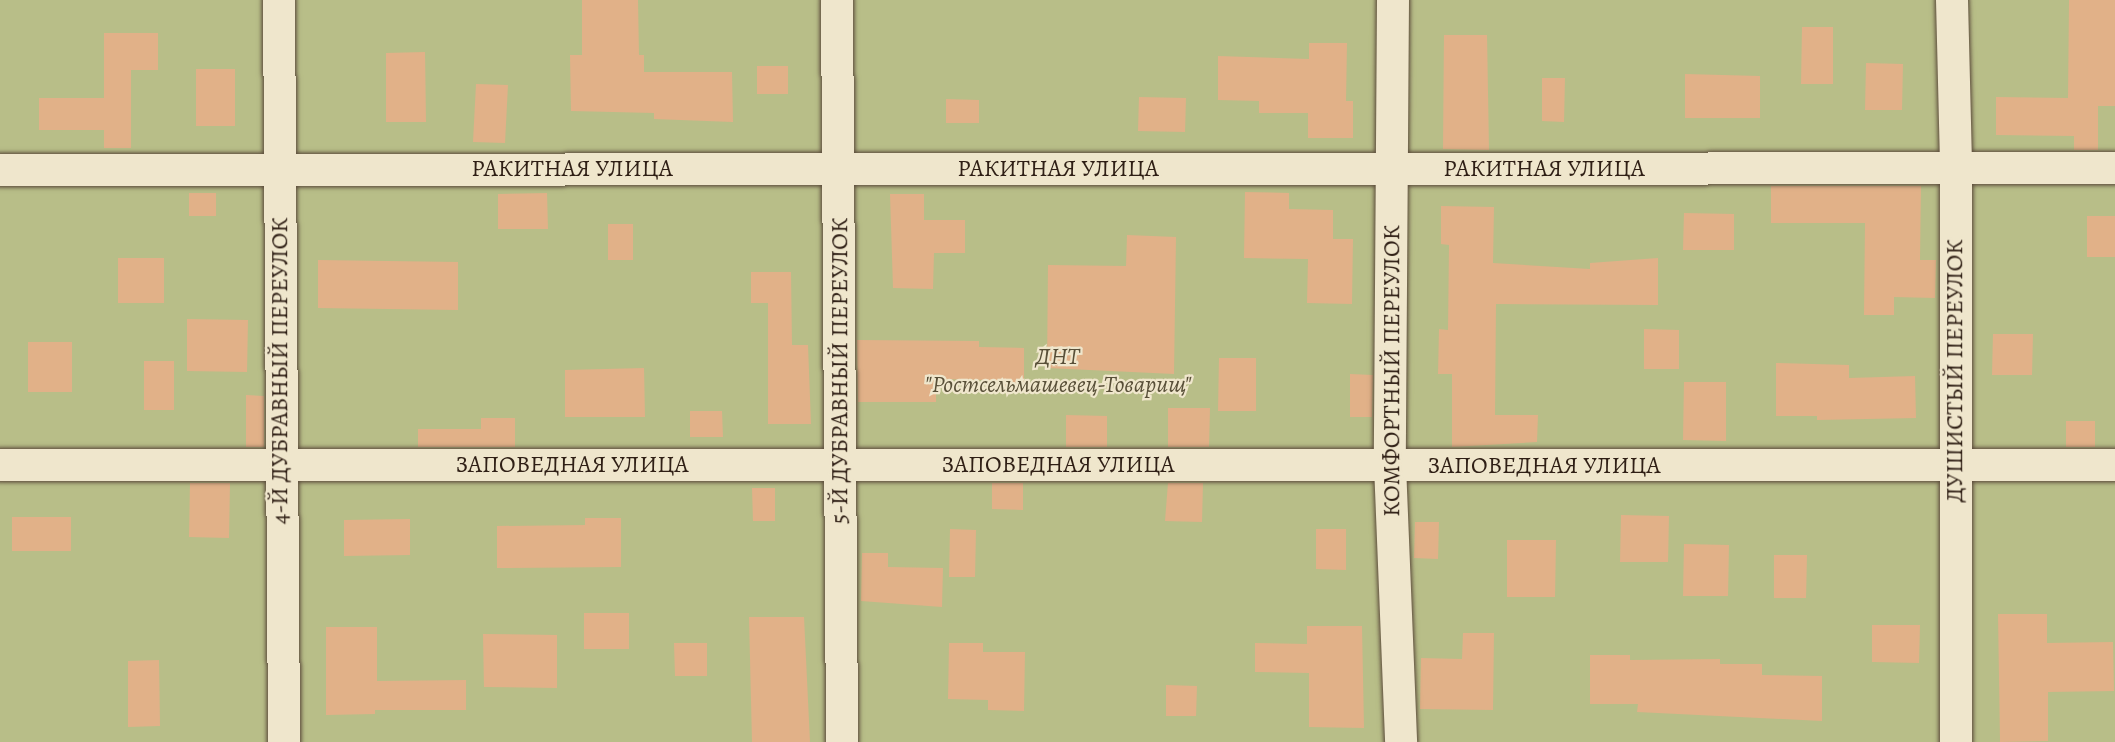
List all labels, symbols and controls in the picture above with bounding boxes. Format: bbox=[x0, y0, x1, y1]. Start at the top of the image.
street label: РАКИТНАЯ УЛИЦА bbox=[471, 155, 673, 183]
street label: РАКИТНАЯ УЛИЦА bbox=[957, 155, 1159, 183]
street label: РАКИТНАЯ УЛИЦА bbox=[1443, 155, 1645, 183]
street label: 4-Й ДУБРАВНЫЙ ПЕРЕУЛОК bbox=[266, 218, 294, 524]
street label: 5-Й ДУБРАВНЫЙ ПЕРЕУЛОК bbox=[826, 218, 854, 524]
street label: КОМФОРТНЫЙ ПЕРЕУЛОК bbox=[1378, 225, 1406, 517]
street label: ДУШИСТЫЙ ПЕРЕУЛОК bbox=[1941, 239, 1969, 503]
park label: ДНТ "Ростсельмашевец-Товарищ" bbox=[925, 343, 1191, 399]
street label: ЗАПОВЕДНАЯ УЛИЦА bbox=[455, 451, 689, 479]
street label: ЗАПОВЕДНАЯ УЛИЦА bbox=[941, 451, 1175, 479]
street label: ЗАПОВЕДНАЯ УЛИЦА bbox=[1427, 452, 1661, 480]

